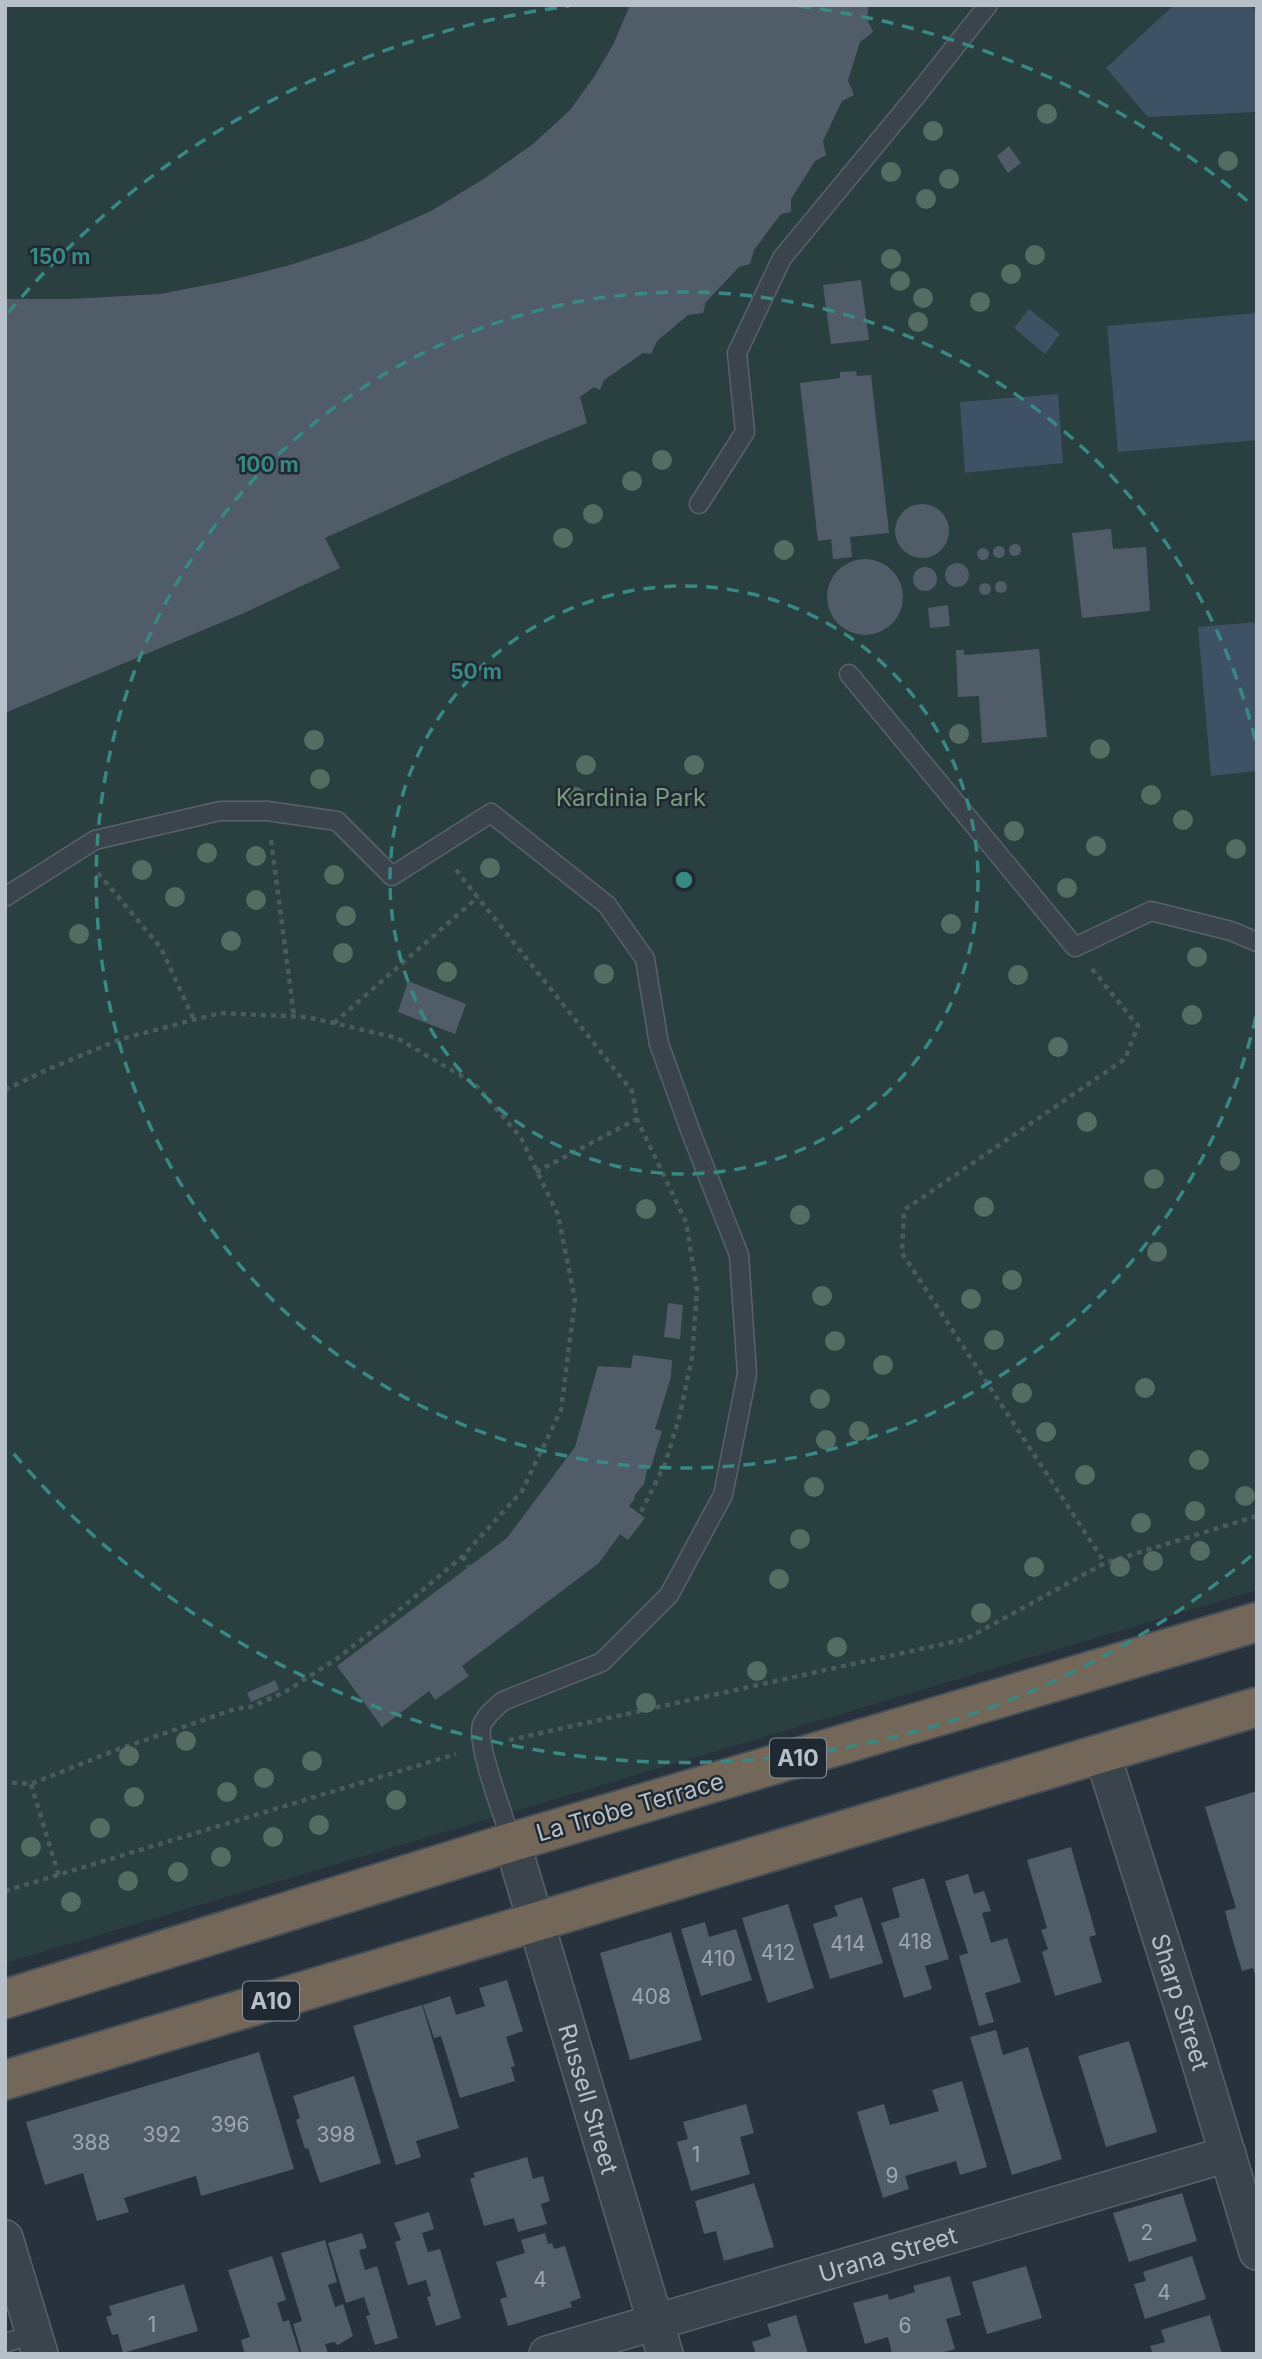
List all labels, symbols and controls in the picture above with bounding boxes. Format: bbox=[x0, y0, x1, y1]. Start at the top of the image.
text: 150 m bbox=[30, 244, 90, 269]
text: 100 m bbox=[237, 452, 299, 477]
text: 50 m bbox=[450, 659, 502, 684]
park label: Kardinia Park bbox=[556, 783, 706, 812]
centre of rings bbox=[672, 868, 696, 892]
road number: A10 bbox=[770, 1738, 826, 1778]
street label: La Trobe Terrace bbox=[533, 1766, 727, 1848]
house number: 418 bbox=[898, 1929, 932, 1954]
street label: Sharp Street bbox=[1146, 1930, 1216, 2074]
house number: 414 bbox=[830, 1931, 866, 1956]
house number: 412 bbox=[761, 1940, 795, 1965]
house number: 410 bbox=[701, 1946, 735, 1971]
road number: A10 bbox=[243, 1982, 299, 2020]
house number: 408 bbox=[631, 1984, 671, 2009]
street label: Russell Street bbox=[553, 2020, 625, 2177]
house number: 396 bbox=[210, 2112, 250, 2137]
house number: 392 bbox=[143, 2122, 181, 2147]
house number: 398 bbox=[317, 2122, 356, 2147]
house number: 388 bbox=[72, 2130, 110, 2155]
house number: 1 bbox=[692, 2142, 700, 2167]
house number: 9 bbox=[885, 2163, 899, 2188]
street label: Urana Street bbox=[815, 2220, 960, 2288]
house number: 2 bbox=[1141, 2220, 1153, 2245]
house number: 4 bbox=[533, 2267, 547, 2292]
house number: 4 bbox=[1157, 2280, 1171, 2305]
house number: 1 bbox=[148, 2312, 156, 2337]
house number: 6 bbox=[898, 2313, 912, 2338]

